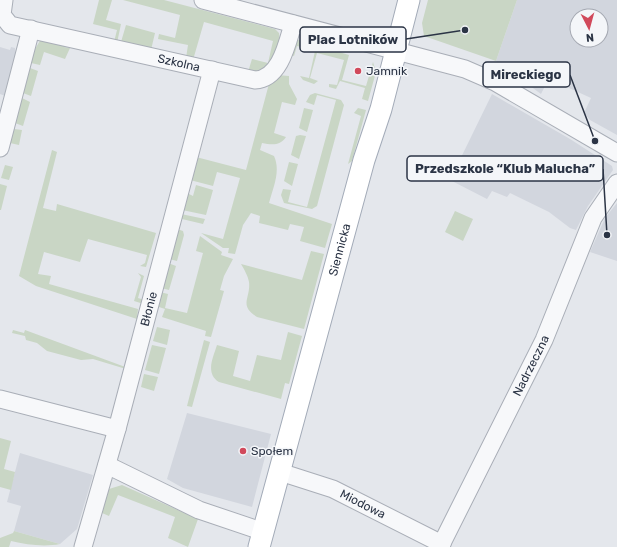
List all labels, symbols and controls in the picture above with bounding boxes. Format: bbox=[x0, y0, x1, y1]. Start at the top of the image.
north arrow bbox=[569, 8, 609, 48]
callout: Plac Lotników bbox=[300, 27, 406, 52]
text: N bbox=[585, 31, 595, 44]
text: Plac Lotników bbox=[308, 32, 398, 47]
street label: Szkolna bbox=[156, 51, 201, 74]
callout: Mireckiego bbox=[483, 62, 570, 87]
place label: Jamnik bbox=[366, 64, 408, 78]
marker: Jamnik bbox=[353, 66, 363, 76]
text: Mireckiego bbox=[491, 67, 562, 82]
callout: Przedszkole “Klub Malucha” bbox=[407, 156, 603, 181]
text: Przedszkole “Klub Malucha” bbox=[415, 161, 596, 176]
street label: Siennicka bbox=[326, 222, 353, 278]
street label: Błonie bbox=[138, 290, 160, 328]
street label: Nadrzeczna bbox=[510, 333, 552, 398]
place label: Społem bbox=[251, 444, 293, 458]
marker: Społem bbox=[238, 446, 248, 456]
street label: Miodowa bbox=[338, 487, 388, 521]

